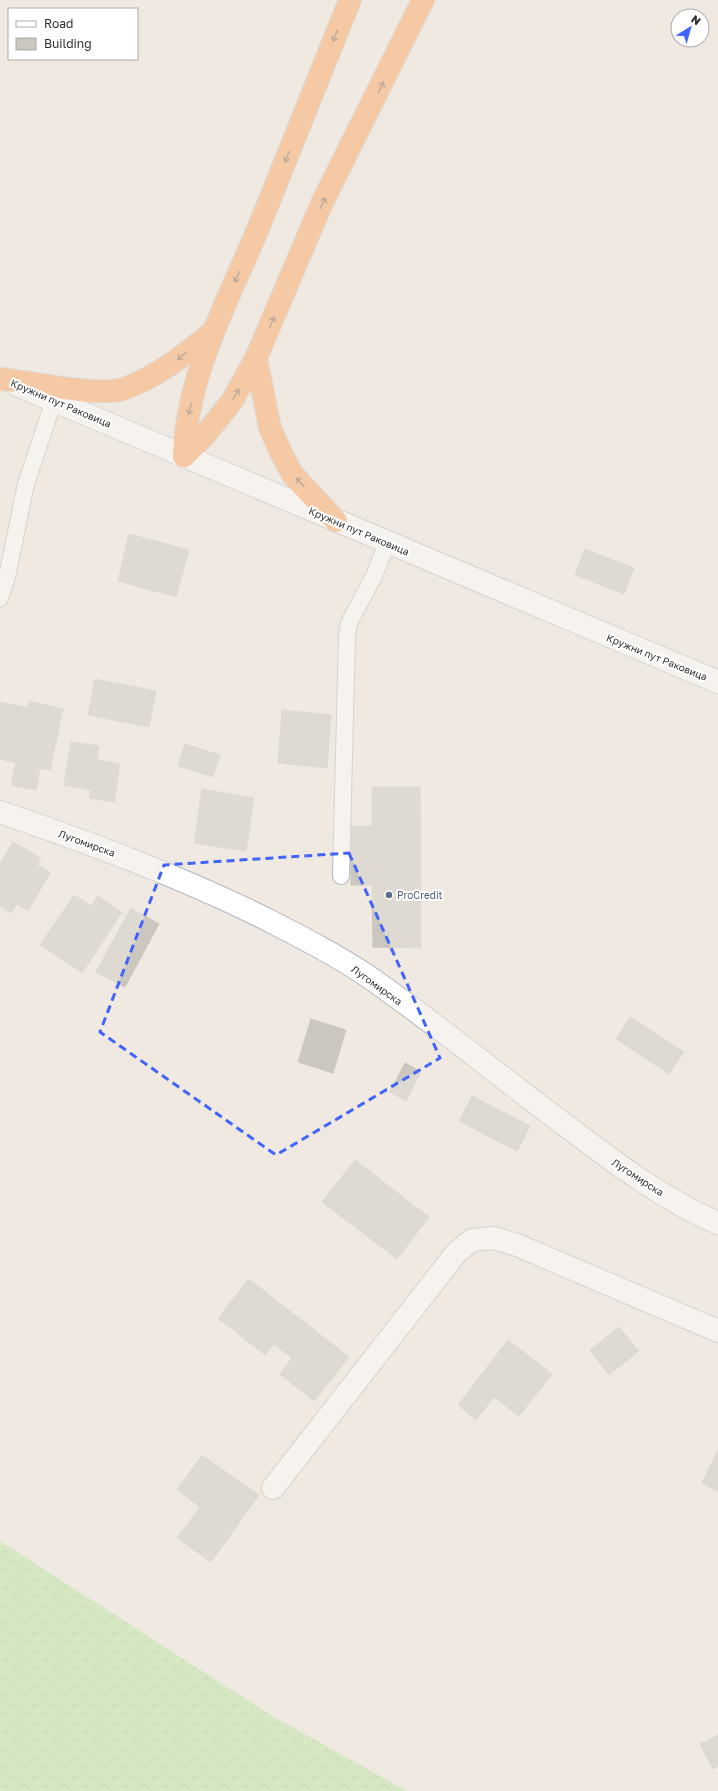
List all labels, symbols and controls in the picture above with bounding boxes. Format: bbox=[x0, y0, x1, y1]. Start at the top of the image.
legend bbox=[8, 8, 138, 60]
north arrow bbox=[670, 8, 710, 48]
text: N bbox=[689, 12, 704, 27]
text: Road bbox=[44, 16, 73, 31]
one-way arrow bbox=[331, 30, 339, 42]
text: Building bbox=[44, 36, 92, 51]
one-way arrow bbox=[378, 81, 385, 93]
one-way arrow bbox=[283, 151, 291, 163]
one-way arrow bbox=[320, 197, 327, 209]
one-way arrow bbox=[233, 271, 240, 283]
one-way arrow bbox=[268, 317, 276, 329]
one-way arrow bbox=[177, 352, 188, 360]
street label: Кружни пут Раковица bbox=[9, 376, 113, 430]
one-way arrow bbox=[233, 388, 241, 400]
one-way arrow bbox=[186, 403, 193, 416]
one-way arrow bbox=[295, 477, 305, 487]
street label: Кружни пут Раковица bbox=[307, 504, 411, 558]
street label: Кружни пут Раковица bbox=[605, 631, 709, 683]
street label: Лугомирска bbox=[57, 827, 117, 859]
place label: ProCredit bbox=[397, 889, 443, 901]
marker: ProCredit bbox=[384, 890, 394, 900]
street label: Лугомирска bbox=[349, 963, 405, 1007]
street label: Лугомирска bbox=[610, 1156, 666, 1198]

